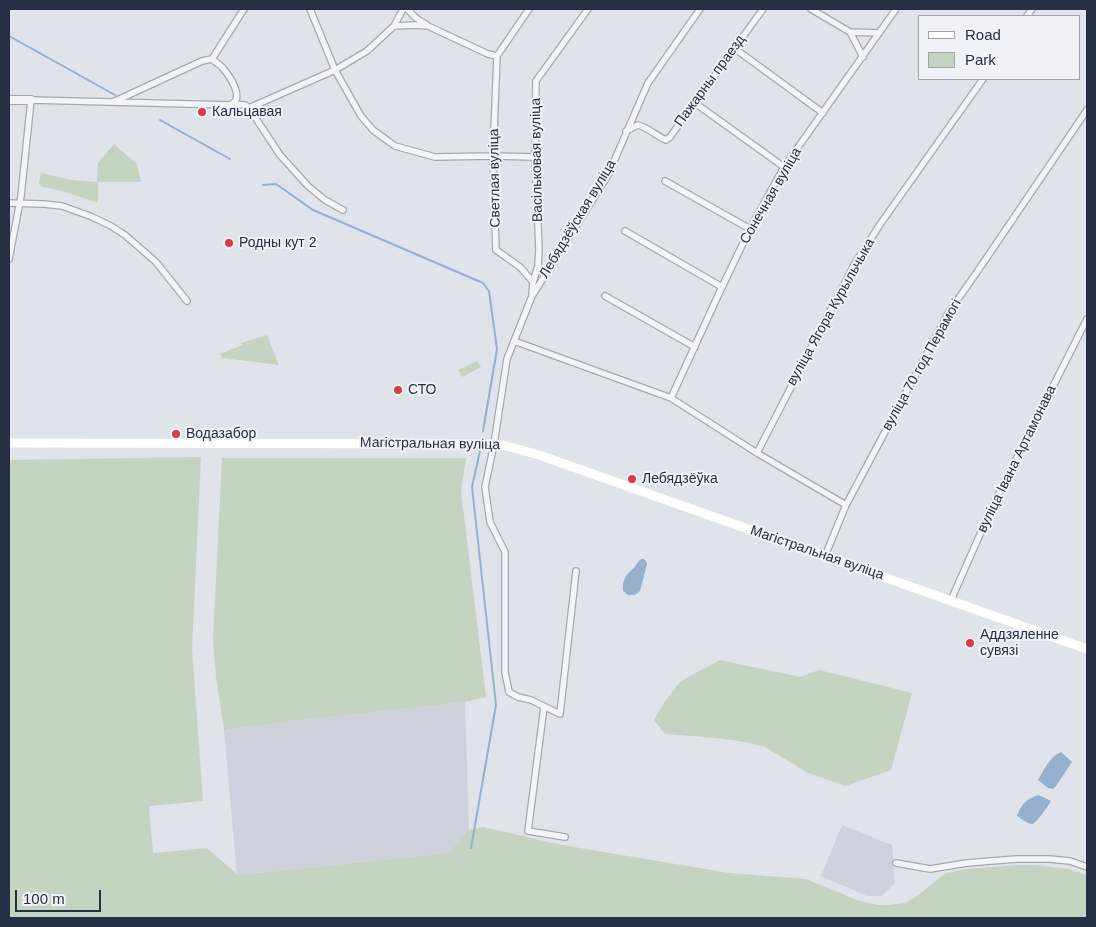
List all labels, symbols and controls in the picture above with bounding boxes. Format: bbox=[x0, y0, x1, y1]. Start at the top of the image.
legend bbox=[918, 15, 1081, 80]
text: Road bbox=[965, 26, 1001, 43]
street label: Пажарны праезд bbox=[671, 32, 749, 130]
text: Park bbox=[965, 51, 996, 68]
street label: Васільковая вуліца bbox=[528, 98, 546, 222]
place label: Кальцавая bbox=[212, 104, 282, 120]
marker: Кальцавая bbox=[196, 106, 208, 118]
street label: Светлая вуліца bbox=[486, 128, 504, 228]
street label: Сонечная вуліца bbox=[737, 145, 805, 247]
street label: Лебядзёўская вуліца bbox=[536, 157, 620, 281]
place label: Родны кут 2 bbox=[239, 235, 316, 251]
street label: вуліца Ягора Курыльчыка bbox=[783, 235, 879, 389]
marker: Родны кут 2 bbox=[223, 237, 235, 249]
street label: вуліца 70 год Перамогі bbox=[879, 296, 965, 434]
place label: СТО bbox=[408, 382, 436, 398]
street label: вуліца Івана Артамонава bbox=[974, 383, 1060, 535]
marker: СТО bbox=[392, 384, 404, 396]
place label: Водазабор bbox=[186, 426, 256, 442]
marker: Водазабор bbox=[170, 428, 182, 440]
street label: Магістральная вуліца bbox=[360, 434, 500, 454]
place label: Лебядзёўка bbox=[642, 471, 718, 487]
marker: Лебядзёўка bbox=[626, 473, 638, 485]
street label: Магістральная вуліца bbox=[748, 522, 886, 584]
place label: Аддзяленне сувязі bbox=[980, 627, 1059, 660]
marker: Аддзяленне сувязі bbox=[964, 637, 976, 649]
scale bar bbox=[18, 880, 104, 912]
text: 100 m bbox=[23, 890, 65, 907]

